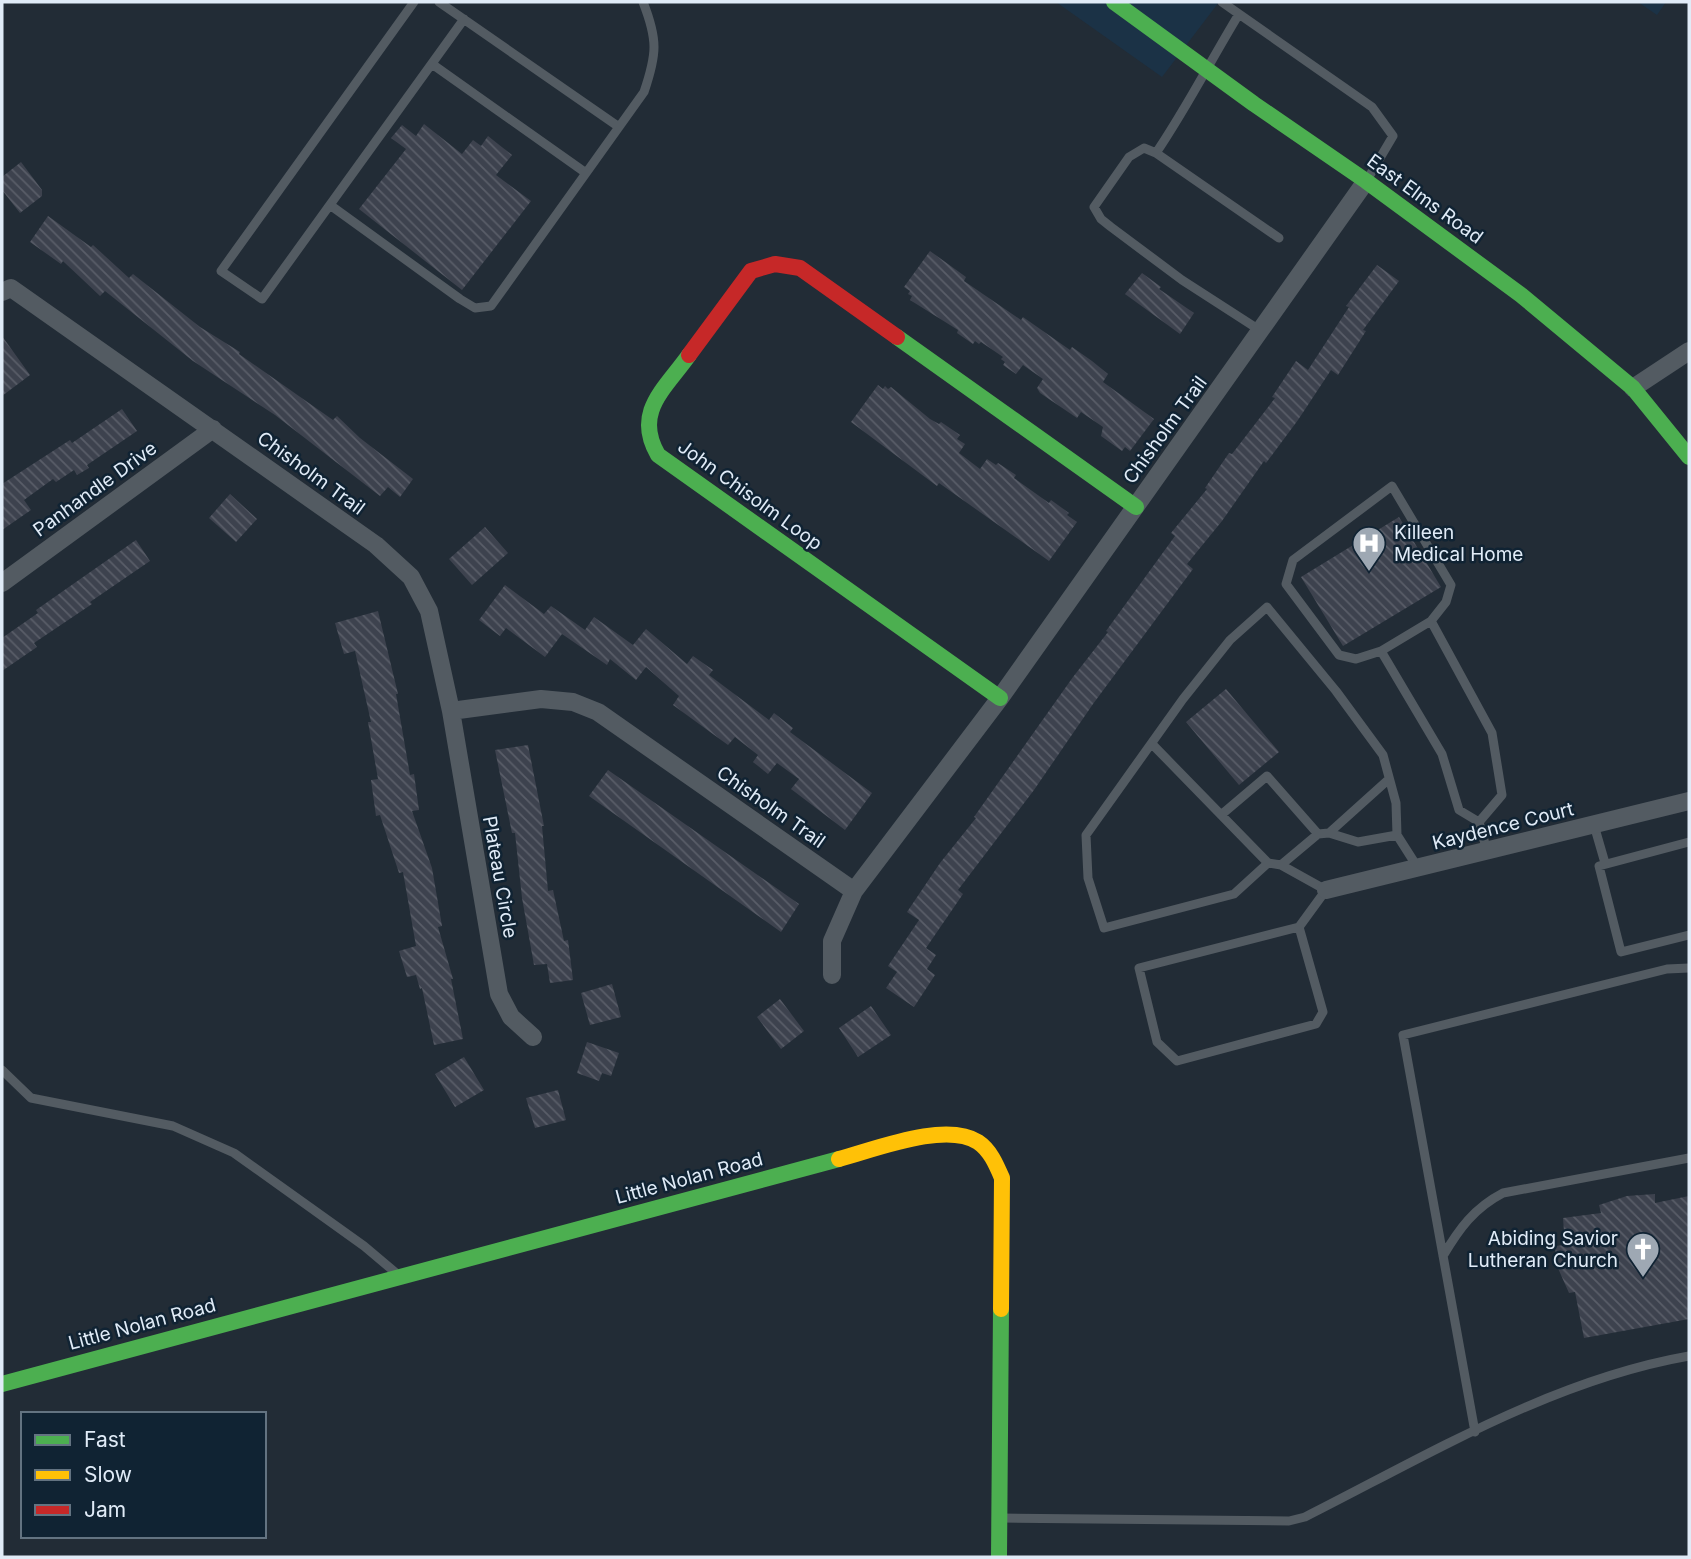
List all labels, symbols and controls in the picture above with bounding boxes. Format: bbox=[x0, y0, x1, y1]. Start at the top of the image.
street label: East Elms Road bbox=[1363, 149, 1487, 249]
street label: Chisholm Trail bbox=[1118, 372, 1212, 488]
street label: Chisholm Trail bbox=[253, 426, 369, 520]
street label: John Chisolm Loop bbox=[673, 435, 827, 555]
street label: Panhandle Drive bbox=[29, 437, 161, 541]
place label: Killeen Medical Home bbox=[1394, 521, 1523, 566]
hospital icon: Killeen Medical Home bbox=[1350, 524, 1388, 573]
street label: Chisholm Trail bbox=[712, 761, 830, 853]
street label: Kaydence Court bbox=[1430, 797, 1576, 855]
street label: Plateau Circle bbox=[478, 814, 522, 940]
street label: Little Nolan Road bbox=[613, 1147, 765, 1209]
place label: Abiding Savior Lutheran Church bbox=[1468, 1227, 1618, 1272]
church icon: Abiding Savior Lutheran Church bbox=[1624, 1230, 1662, 1279]
street label: Little Nolan Road bbox=[66, 1293, 218, 1355]
legend bbox=[21, 1412, 266, 1538]
text: Fast bbox=[84, 1427, 126, 1452]
text: Slow bbox=[84, 1462, 132, 1487]
text: Jam bbox=[84, 1497, 126, 1522]

